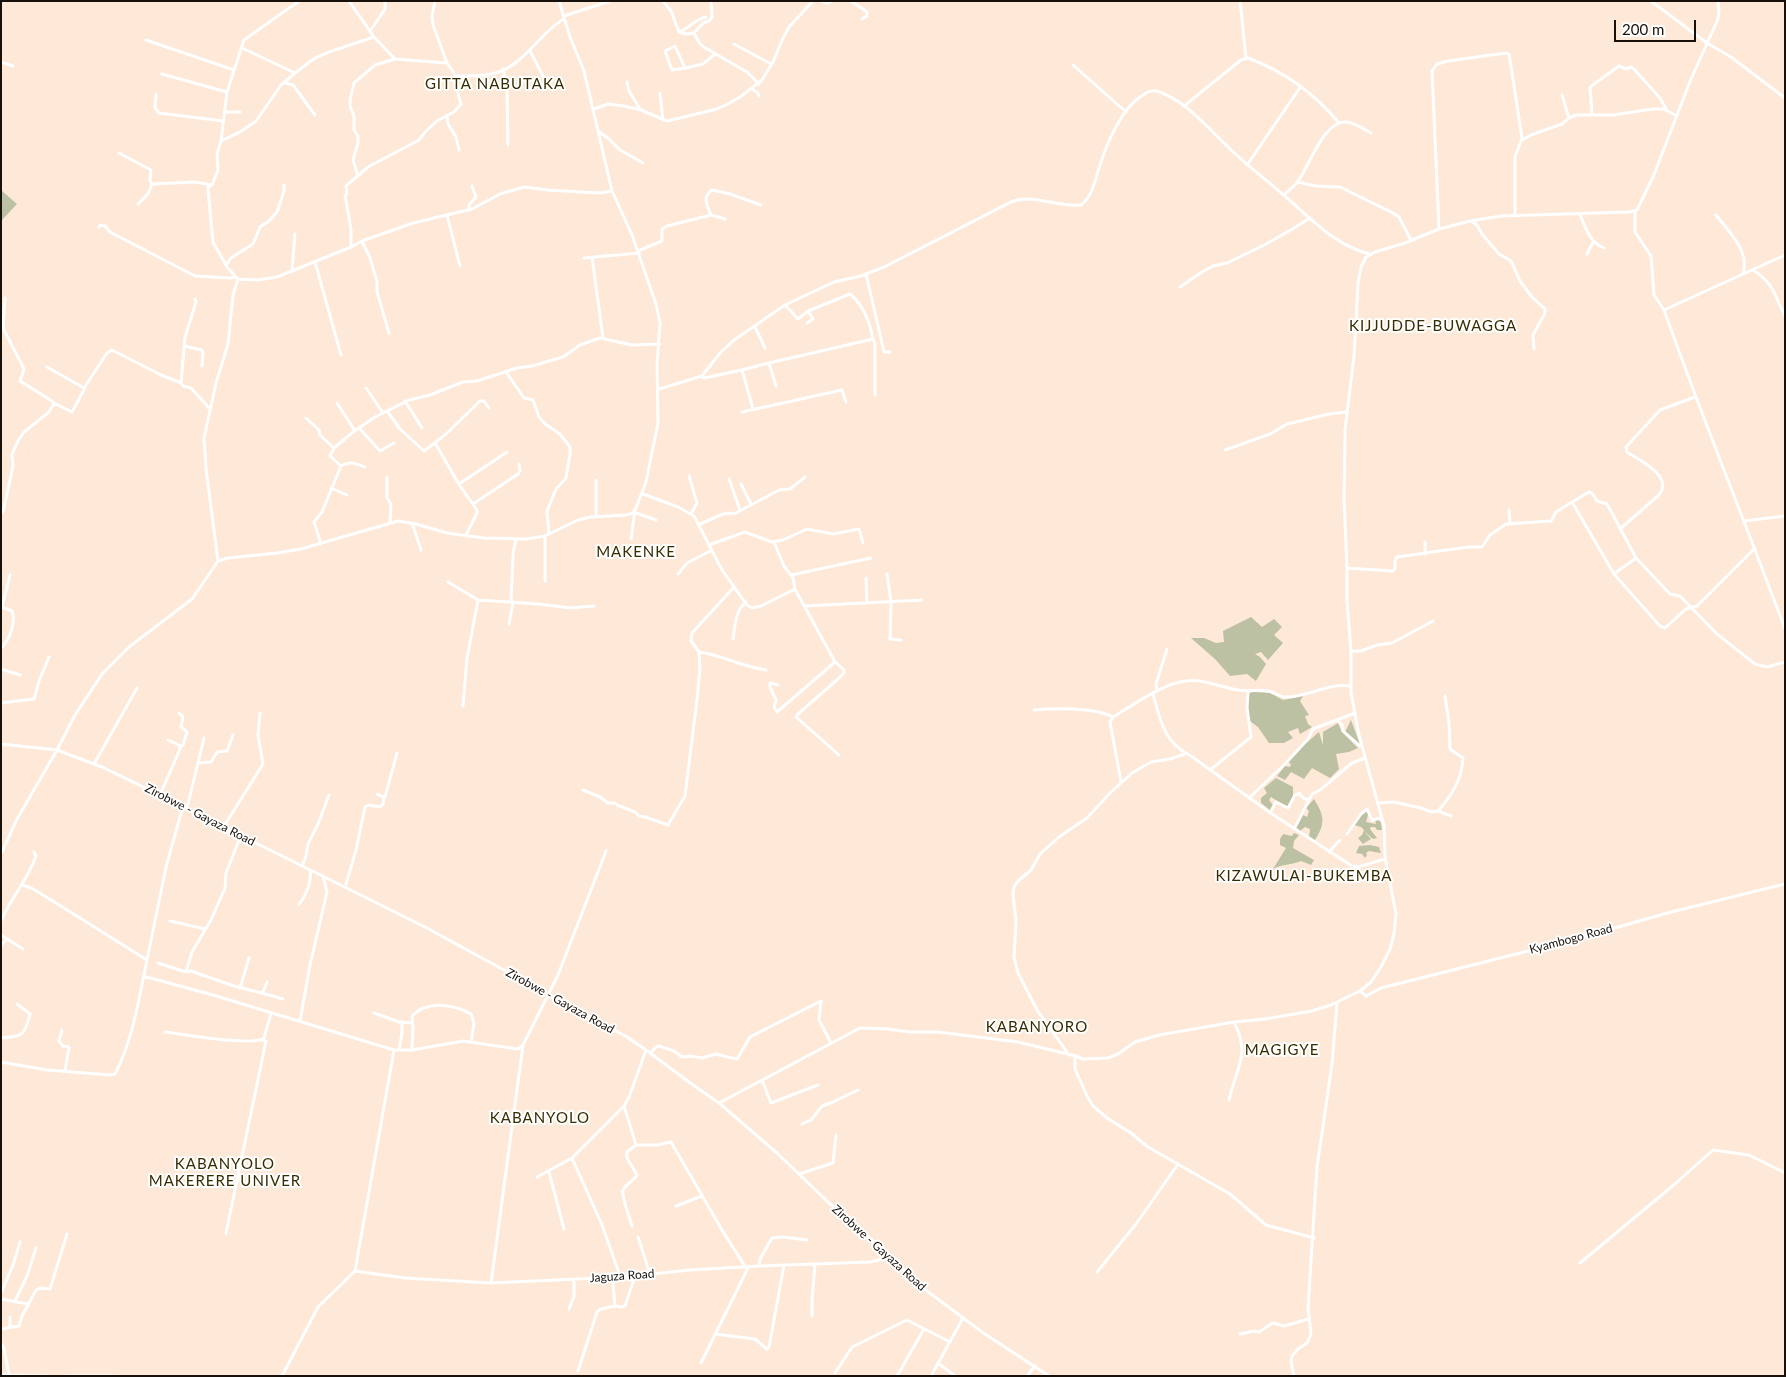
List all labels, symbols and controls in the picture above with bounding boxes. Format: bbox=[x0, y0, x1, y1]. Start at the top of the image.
scale bar bbox=[1616, 10, 1698, 42]
text: 200 m bbox=[1622, 20, 1664, 38]
district label: GITTA NABUTAKA bbox=[423, 75, 567, 93]
district label: KIJJUDDE-BUWAGGA bbox=[1347, 317, 1519, 335]
district label: MAKENKE bbox=[595, 543, 677, 561]
street label: Zirobwe - Gayaza Road bbox=[143, 781, 257, 849]
district label: KIZAWULAI-BUKEMBA bbox=[1213, 867, 1395, 885]
street label: Kyambogo Road bbox=[1528, 921, 1614, 957]
street label: Zirobwe - Gayaza Road bbox=[503, 965, 617, 1037]
district label: KABANYORO bbox=[985, 1018, 1089, 1036]
district label: MAGIGYE bbox=[1244, 1041, 1320, 1059]
district label: KABANYOLO bbox=[489, 1109, 591, 1127]
district label: KABANYOLO MAKERERE UNIVER bbox=[147, 1155, 303, 1190]
street label: Zirobwe - Gayaza Road bbox=[829, 1202, 929, 1294]
street label: Jaguza Road bbox=[589, 1267, 655, 1285]

